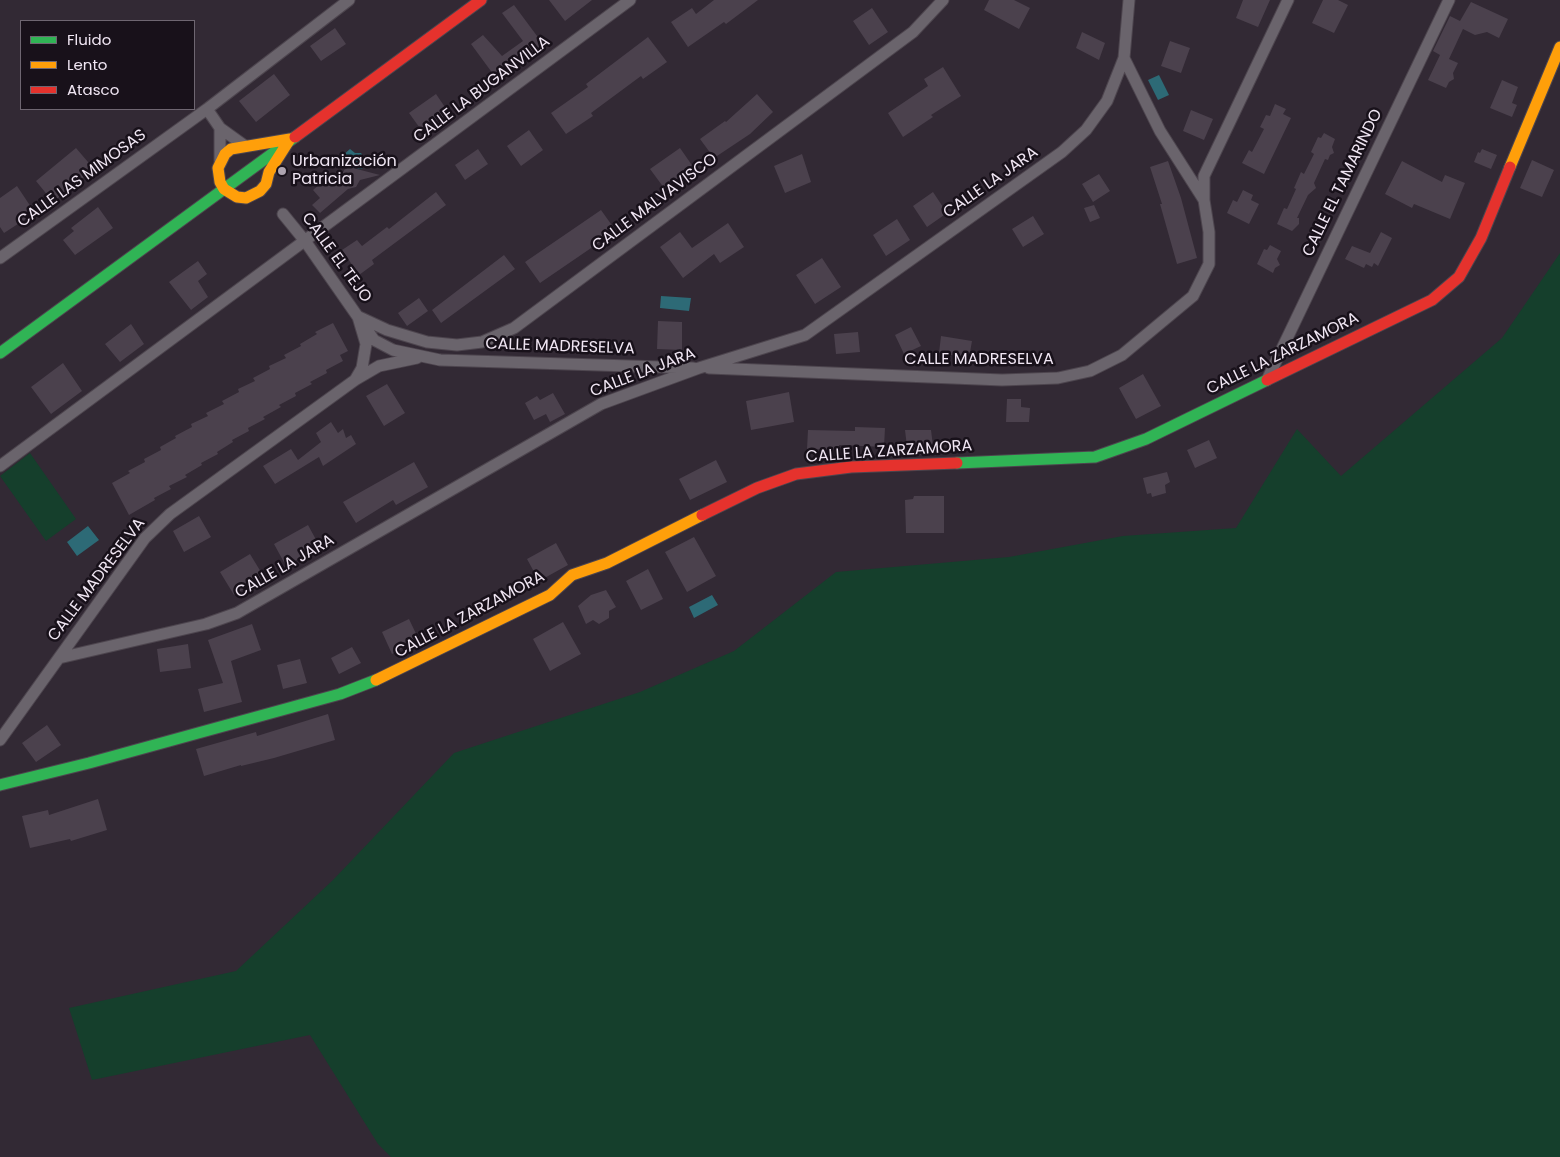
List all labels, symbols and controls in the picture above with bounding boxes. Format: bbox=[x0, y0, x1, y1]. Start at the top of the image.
legend bbox=[20, 20, 195, 110]
text: Fluido bbox=[67, 29, 111, 50]
street label: CALLE LA BUGANVILLA bbox=[410, 32, 554, 148]
text: Lento bbox=[67, 54, 107, 75]
text: Atasco bbox=[67, 79, 119, 100]
street label: CALLE EL TAMARINDO bbox=[1299, 106, 1387, 260]
street label: CALLE LAS MIMOSAS bbox=[14, 126, 150, 232]
street label: CALLE LA JARA bbox=[940, 143, 1042, 223]
street label: CALLE MALVAVISCO bbox=[589, 150, 721, 256]
place label: Urbanización Patricia bbox=[292, 152, 397, 190]
marker: Urbanización Patricia bbox=[276, 165, 288, 177]
street label: CALLE EL TEJO bbox=[297, 209, 375, 307]
street label: CALLE LA ZARZAMORA bbox=[1204, 309, 1362, 399]
street label: CALLE MADRESELVA bbox=[485, 335, 635, 359]
street label: CALLE LA JARA bbox=[588, 344, 698, 402]
street label: CALLE MADRESELVA bbox=[904, 350, 1054, 370]
street label: CALLE LA ZARZAMORA bbox=[805, 437, 973, 467]
street label: CALLE MADRESELVA bbox=[44, 515, 150, 645]
street label: CALLE LA JARA bbox=[232, 531, 338, 603]
street label: CALLE LA ZARZAMORA bbox=[392, 567, 548, 663]

